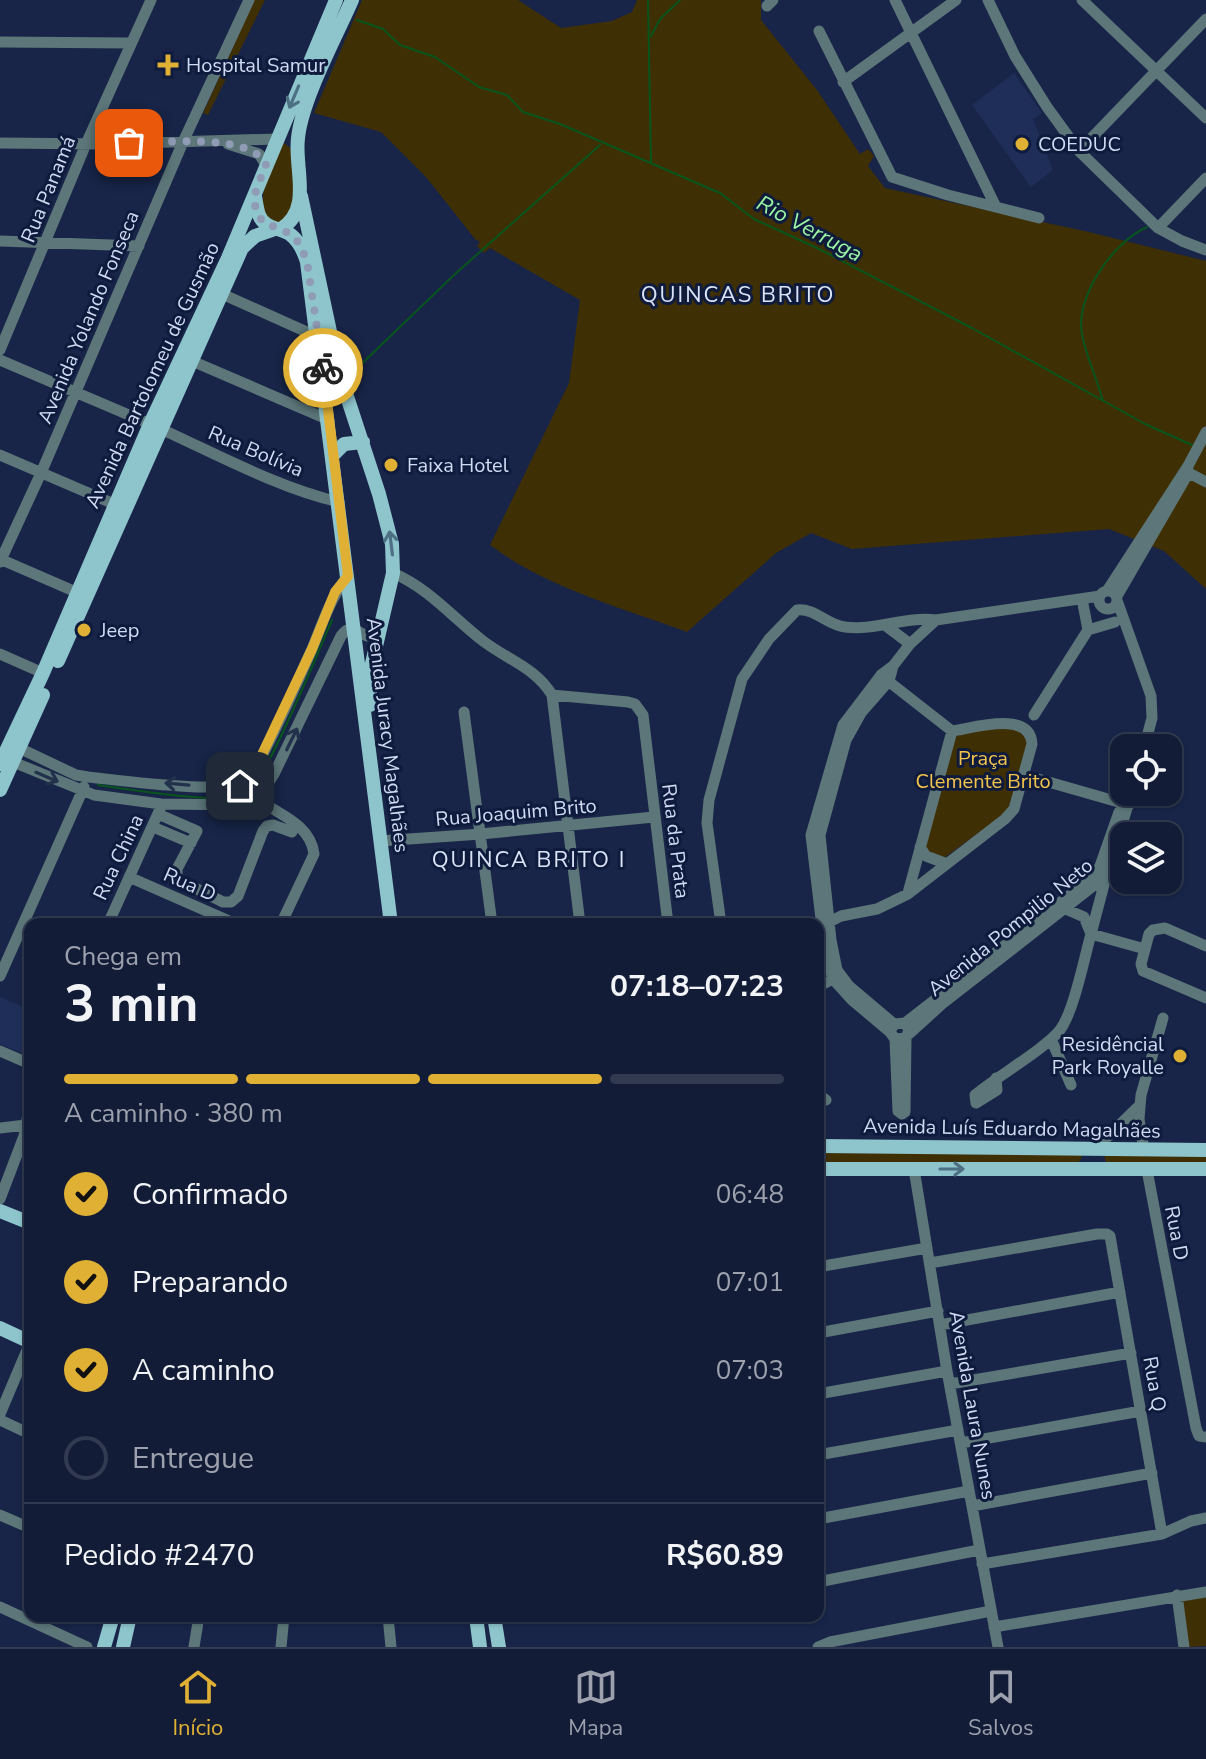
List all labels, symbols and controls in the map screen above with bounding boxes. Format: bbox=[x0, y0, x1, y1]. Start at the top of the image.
place label: Hospital Samur bbox=[186, 52, 325, 79]
marker: Hospital Samur bbox=[157, 54, 179, 76]
one-way arrow bbox=[285, 85, 300, 109]
pin bbox=[95, 109, 163, 177]
icon: bag bbox=[107, 121, 151, 165]
place label: COEDUC bbox=[1038, 131, 1121, 158]
street label: Rua Panamá bbox=[15, 132, 82, 247]
marker: COEDUC bbox=[1013, 135, 1031, 153]
water label: Rio Verruga bbox=[751, 188, 868, 269]
street label: Avenida Yolando Fonseca bbox=[31, 207, 146, 428]
street label: Avenida Bartolomeu de Gusmão bbox=[79, 238, 226, 513]
district label: QUINCAS BRITO bbox=[641, 280, 835, 310]
courier bbox=[283, 328, 363, 408]
icon: bike bbox=[301, 346, 345, 390]
street label: Rua Bolívia bbox=[204, 419, 308, 484]
place label: Faixa Hotel bbox=[407, 452, 509, 479]
marker: Faixa Hotel bbox=[382, 456, 400, 474]
one-way arrow bbox=[383, 531, 398, 556]
street label: Avenida Juracy Magalhães bbox=[360, 616, 415, 854]
place label: Jeep bbox=[99, 617, 139, 644]
marker: Jeep bbox=[75, 621, 93, 639]
one-way arrow bbox=[285, 728, 300, 752]
map controls bbox=[1110, 734, 1182, 894]
button: locate bbox=[1110, 734, 1182, 806]
park label: Praça Clemente Brito bbox=[915, 745, 1051, 795]
pin bbox=[206, 752, 274, 820]
icon: home bbox=[218, 764, 262, 808]
one-way arrow bbox=[35, 770, 59, 785]
one-way arrow bbox=[164, 777, 191, 792]
street label: Rua da Prata bbox=[655, 782, 696, 900]
street label: Rua Joaquim Brito bbox=[434, 792, 598, 833]
street label: Rua China bbox=[87, 810, 150, 905]
button: layers bbox=[1110, 822, 1182, 894]
district label: QUINCA BRITO I bbox=[432, 845, 626, 875]
street label: Avenida Pompilio Neto bbox=[922, 852, 1099, 1002]
street label: Rua D bbox=[159, 861, 220, 908]
text: Chega em bbox=[64, 939, 182, 974]
text: 07:18–07:23 bbox=[610, 966, 784, 1007]
text: 3 min bbox=[64, 968, 199, 1039]
place label: Residêncial Park Royalle bbox=[1052, 1031, 1164, 1081]
marker: Residêncial Park Royalle bbox=[1171, 1047, 1189, 1065]
text: A caminho · 380 m bbox=[64, 1096, 283, 1131]
street label: Avenida Luís Eduardo Magalhães bbox=[863, 1112, 1161, 1145]
one-way arrow bbox=[938, 1161, 965, 1177]
icon: check bbox=[64, 1172, 108, 1216]
text: Confirmado bbox=[132, 1174, 288, 1215]
text: 06:48 bbox=[716, 1177, 784, 1212]
street label: Rua D bbox=[1158, 1203, 1195, 1263]
icon: check bbox=[64, 1260, 108, 1304]
text: Preparando bbox=[132, 1262, 288, 1303]
text: 07:01 bbox=[716, 1265, 784, 1300]
street label: Avenida Laura Nunes bbox=[943, 1309, 1002, 1502]
icon: check bbox=[64, 1348, 108, 1392]
text: A caminho bbox=[132, 1350, 275, 1391]
text: 07:03 bbox=[716, 1353, 784, 1388]
street label: Rua Q bbox=[1136, 1354, 1173, 1414]
text: Entregue bbox=[132, 1438, 254, 1479]
text: Pedido #2470 bbox=[64, 1535, 255, 1576]
text: R$60.89 bbox=[666, 1535, 784, 1576]
tab: Início bbox=[172, 1665, 223, 1743]
tab: Mapa bbox=[568, 1665, 623, 1743]
tab: Salvos bbox=[968, 1665, 1034, 1743]

